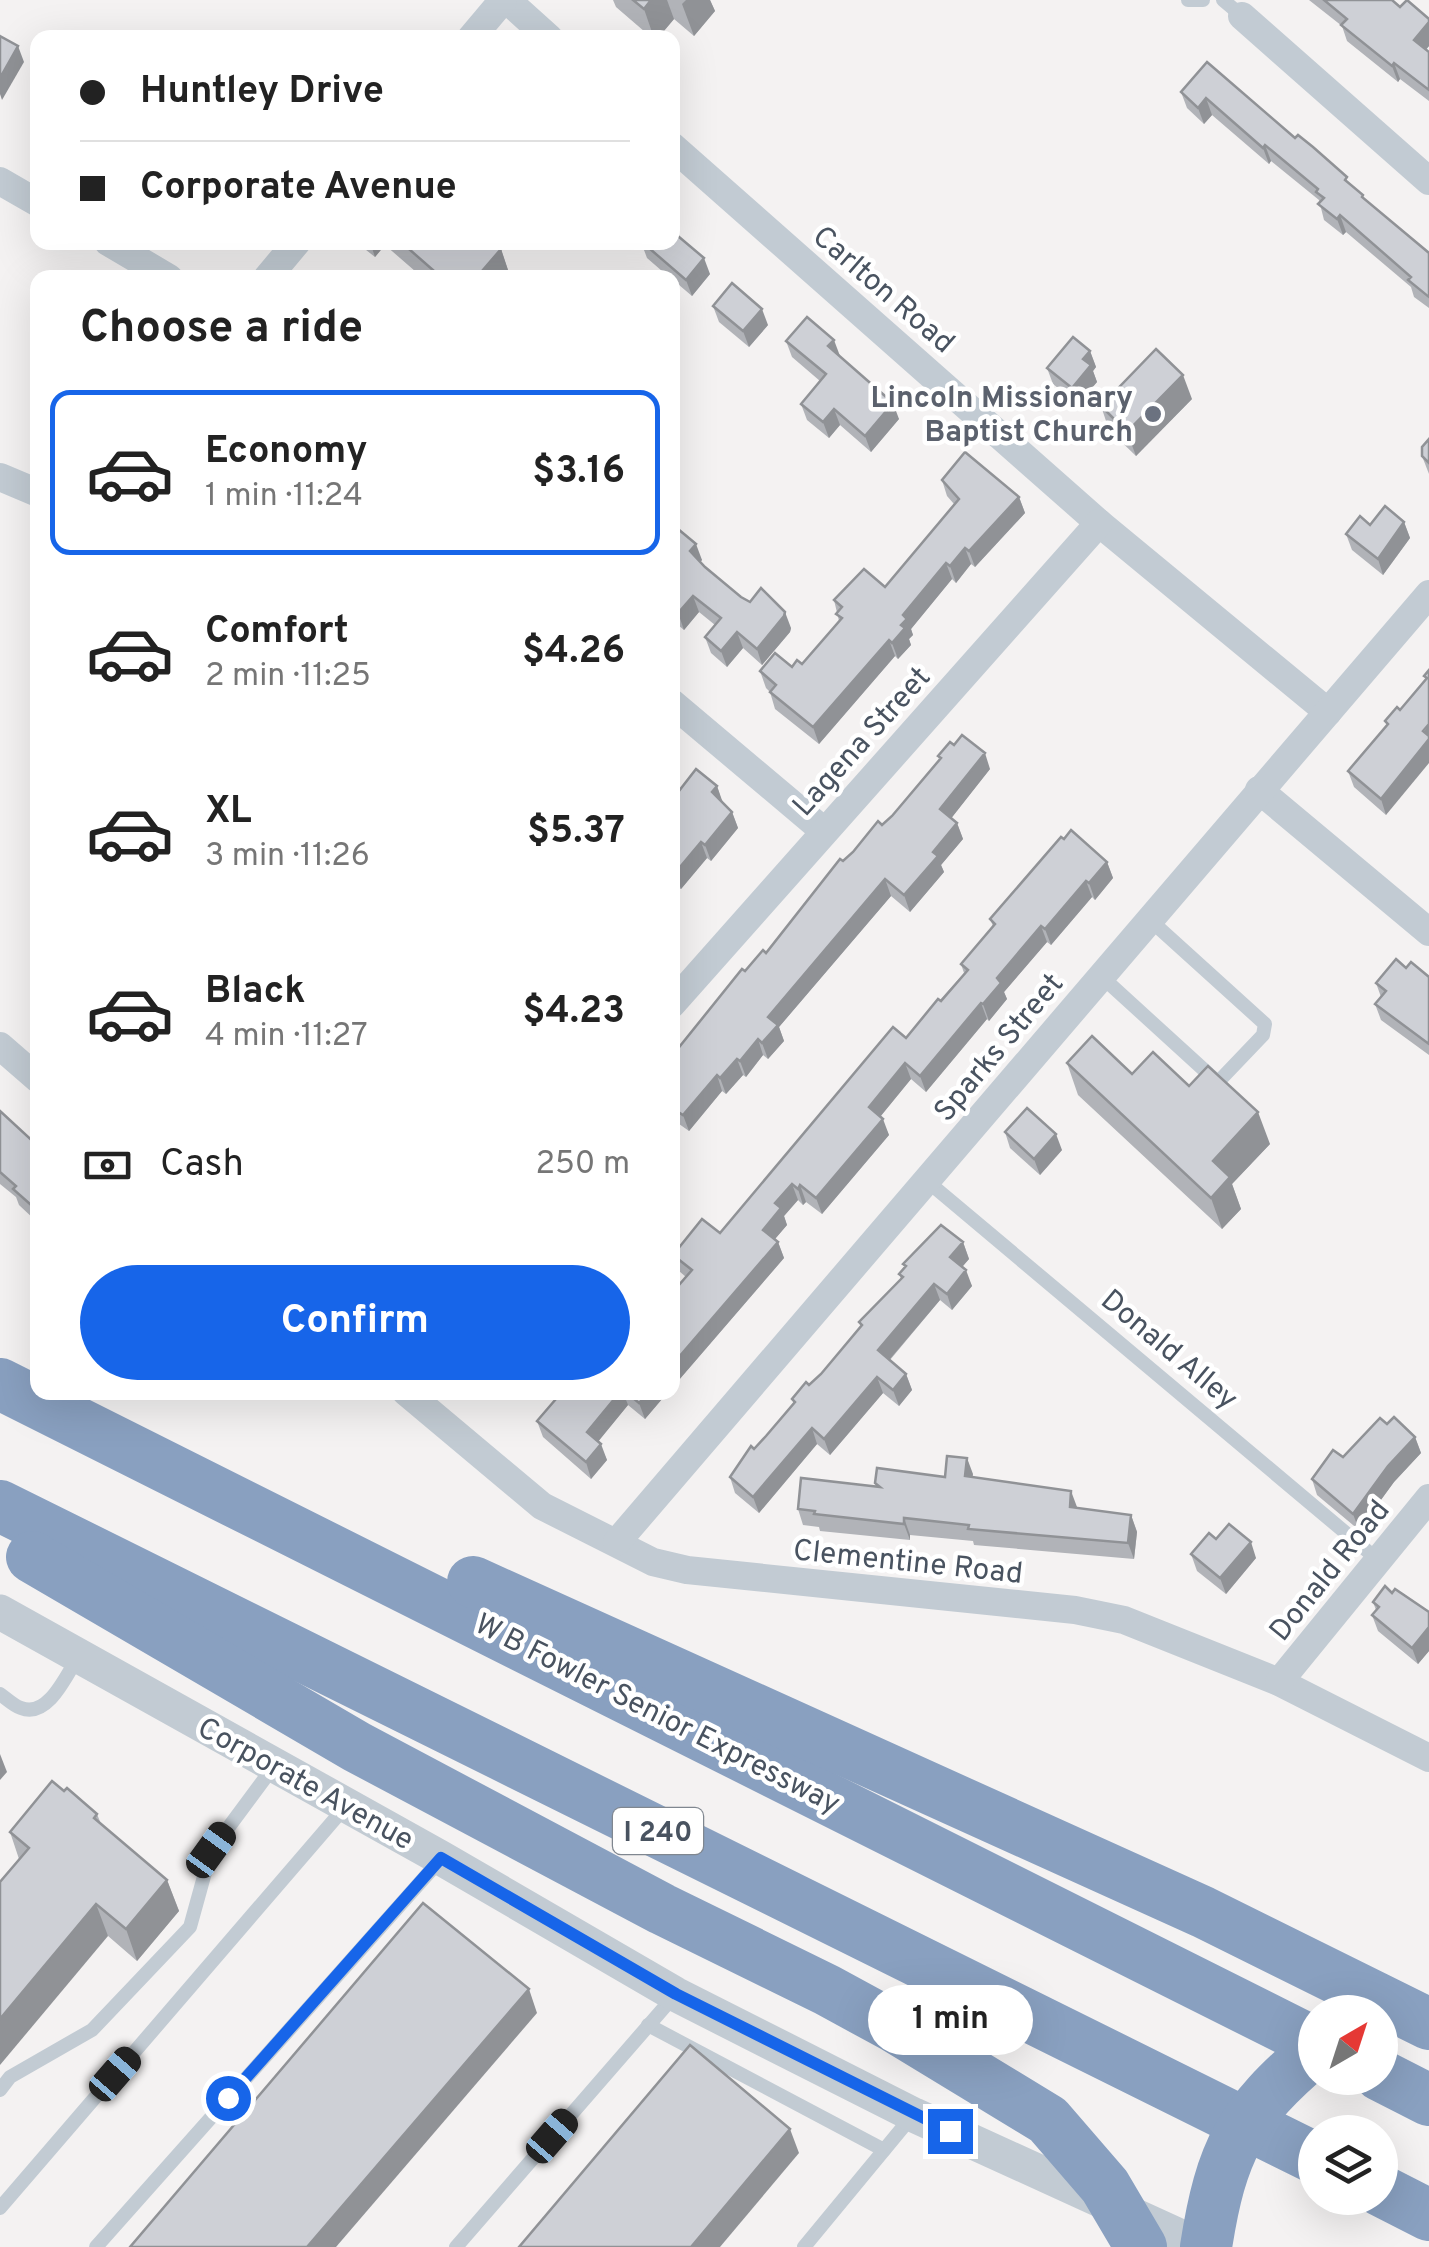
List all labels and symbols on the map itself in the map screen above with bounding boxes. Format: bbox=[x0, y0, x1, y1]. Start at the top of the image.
street label: Carlton Road bbox=[804, 219, 961, 363]
place label: Lincoln Missionary Baptist Church bbox=[870, 381, 1133, 452]
marker: Lincoln Missionary Baptist Church bbox=[1142, 403, 1164, 425]
street label: Lagena Street bbox=[786, 660, 940, 825]
street label: Sparks Street bbox=[927, 967, 1073, 1130]
street label: Donald Alley bbox=[1092, 1283, 1245, 1419]
street label: Donald Road bbox=[1263, 1494, 1399, 1650]
street label: Clementine Road bbox=[791, 1533, 1024, 1594]
street label: W B Fowler Senior Expressway bbox=[468, 1607, 846, 1824]
street label: Corporate Avenue bbox=[190, 1710, 419, 1860]
road number: I 240 bbox=[613, 1808, 703, 1854]
car bbox=[181, 1817, 241, 1883]
callout: 1 min bbox=[868, 1986, 1032, 2056]
north arrow bbox=[1298, 1995, 1398, 2095]
car bbox=[84, 2042, 146, 2106]
route start bbox=[206, 2076, 251, 2121]
car bbox=[521, 2104, 583, 2168]
route end bbox=[928, 2109, 973, 2154]

